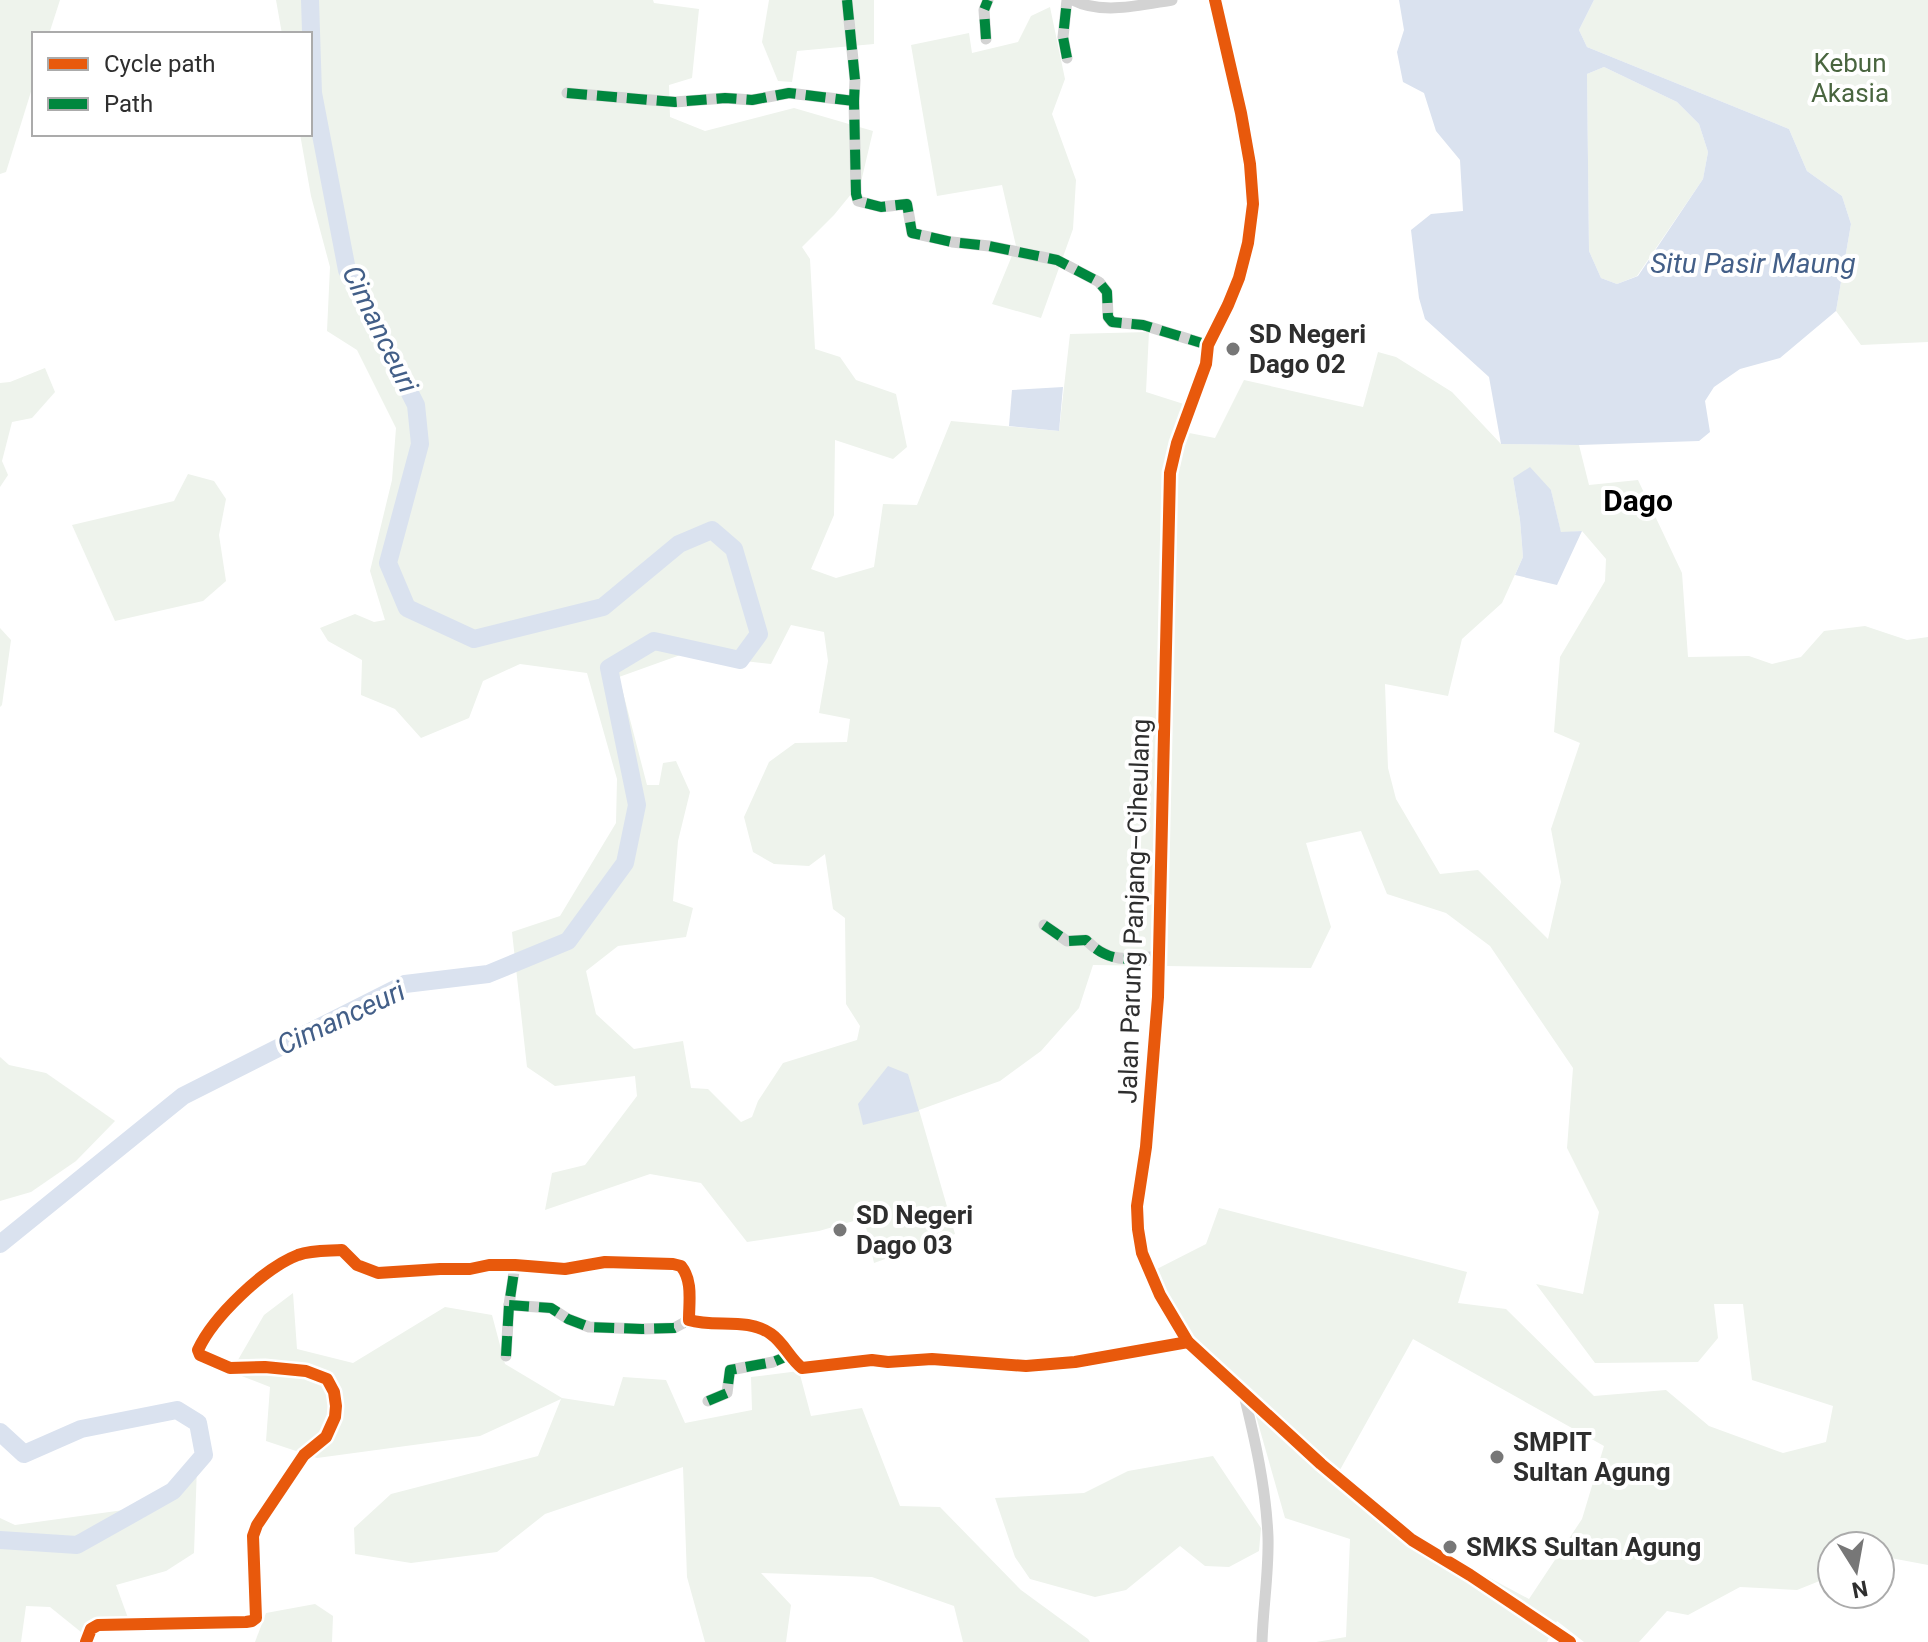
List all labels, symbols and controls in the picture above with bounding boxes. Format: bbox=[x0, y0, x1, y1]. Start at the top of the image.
legend bbox=[32, 32, 312, 136]
park label: Kebun Akasia bbox=[1811, 48, 1889, 108]
text: Cycle path bbox=[104, 50, 216, 78]
text: Path bbox=[104, 90, 153, 118]
water label: Situ Pasir Maung bbox=[1650, 247, 1856, 280]
water label: Cimanceuri bbox=[335, 260, 425, 398]
place label: SD Negeri Dago 02 bbox=[1249, 319, 1366, 379]
marker: SD Negeri Dago 02 bbox=[1224, 340, 1242, 358]
district label: Dago bbox=[1603, 483, 1673, 518]
street label: Jalan Parung Panjang–Ciheulang bbox=[1112, 718, 1156, 1104]
water label: Cimanceuri bbox=[272, 974, 411, 1062]
place label: SD Negeri Dago 03 bbox=[856, 1200, 973, 1260]
marker: SD Negeri Dago 03 bbox=[831, 1221, 849, 1239]
place label: SMPIT Sultan Agung bbox=[1513, 1427, 1671, 1487]
marker: SMPIT Sultan Agung bbox=[1488, 1448, 1506, 1466]
north arrow bbox=[1816, 1530, 1896, 1610]
place label: SMKS Sultan Agung bbox=[1466, 1532, 1701, 1562]
marker: SMKS Sultan Agung bbox=[1441, 1538, 1459, 1556]
text: N bbox=[1850, 1575, 1870, 1603]

